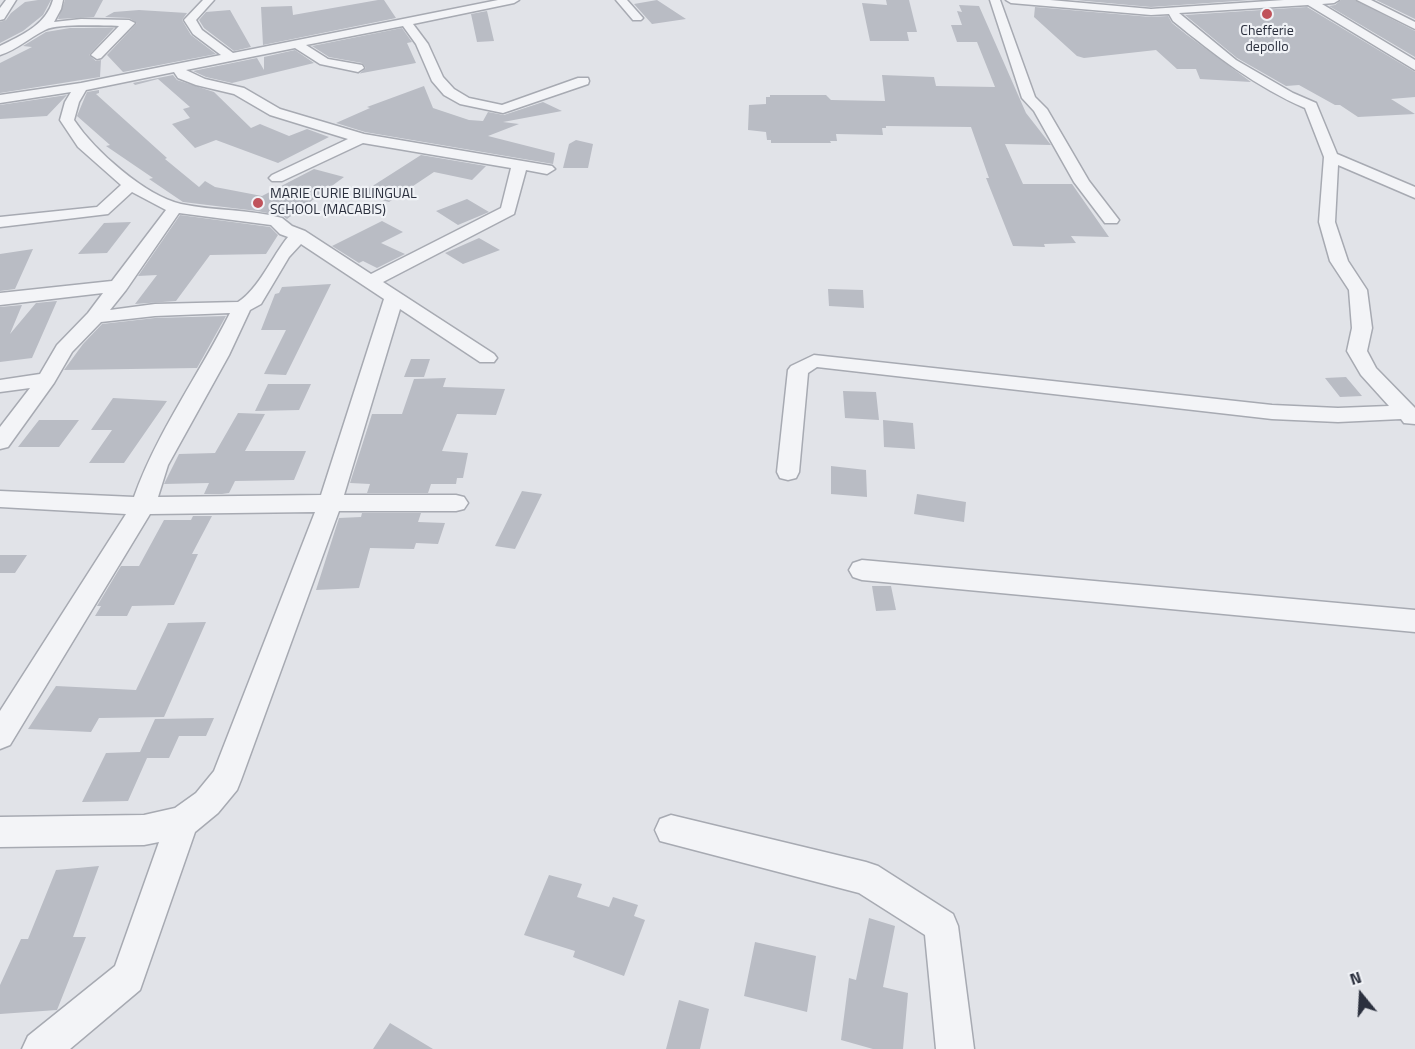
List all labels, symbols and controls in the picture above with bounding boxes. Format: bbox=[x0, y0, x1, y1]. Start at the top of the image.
marker: Chefferie depollo bbox=[1260, 7, 1274, 21]
place label: Chefferie depollo bbox=[1240, 24, 1294, 56]
place label: MARIE CURIE BILINGUAL SCHOOL (MACABIS) bbox=[270, 187, 417, 220]
marker: MARIE CURIE BILINGUAL SCHOOL (MACABIS) bbox=[251, 196, 265, 210]
north arrow bbox=[1331, 965, 1391, 1025]
text: N bbox=[1346, 965, 1364, 991]

